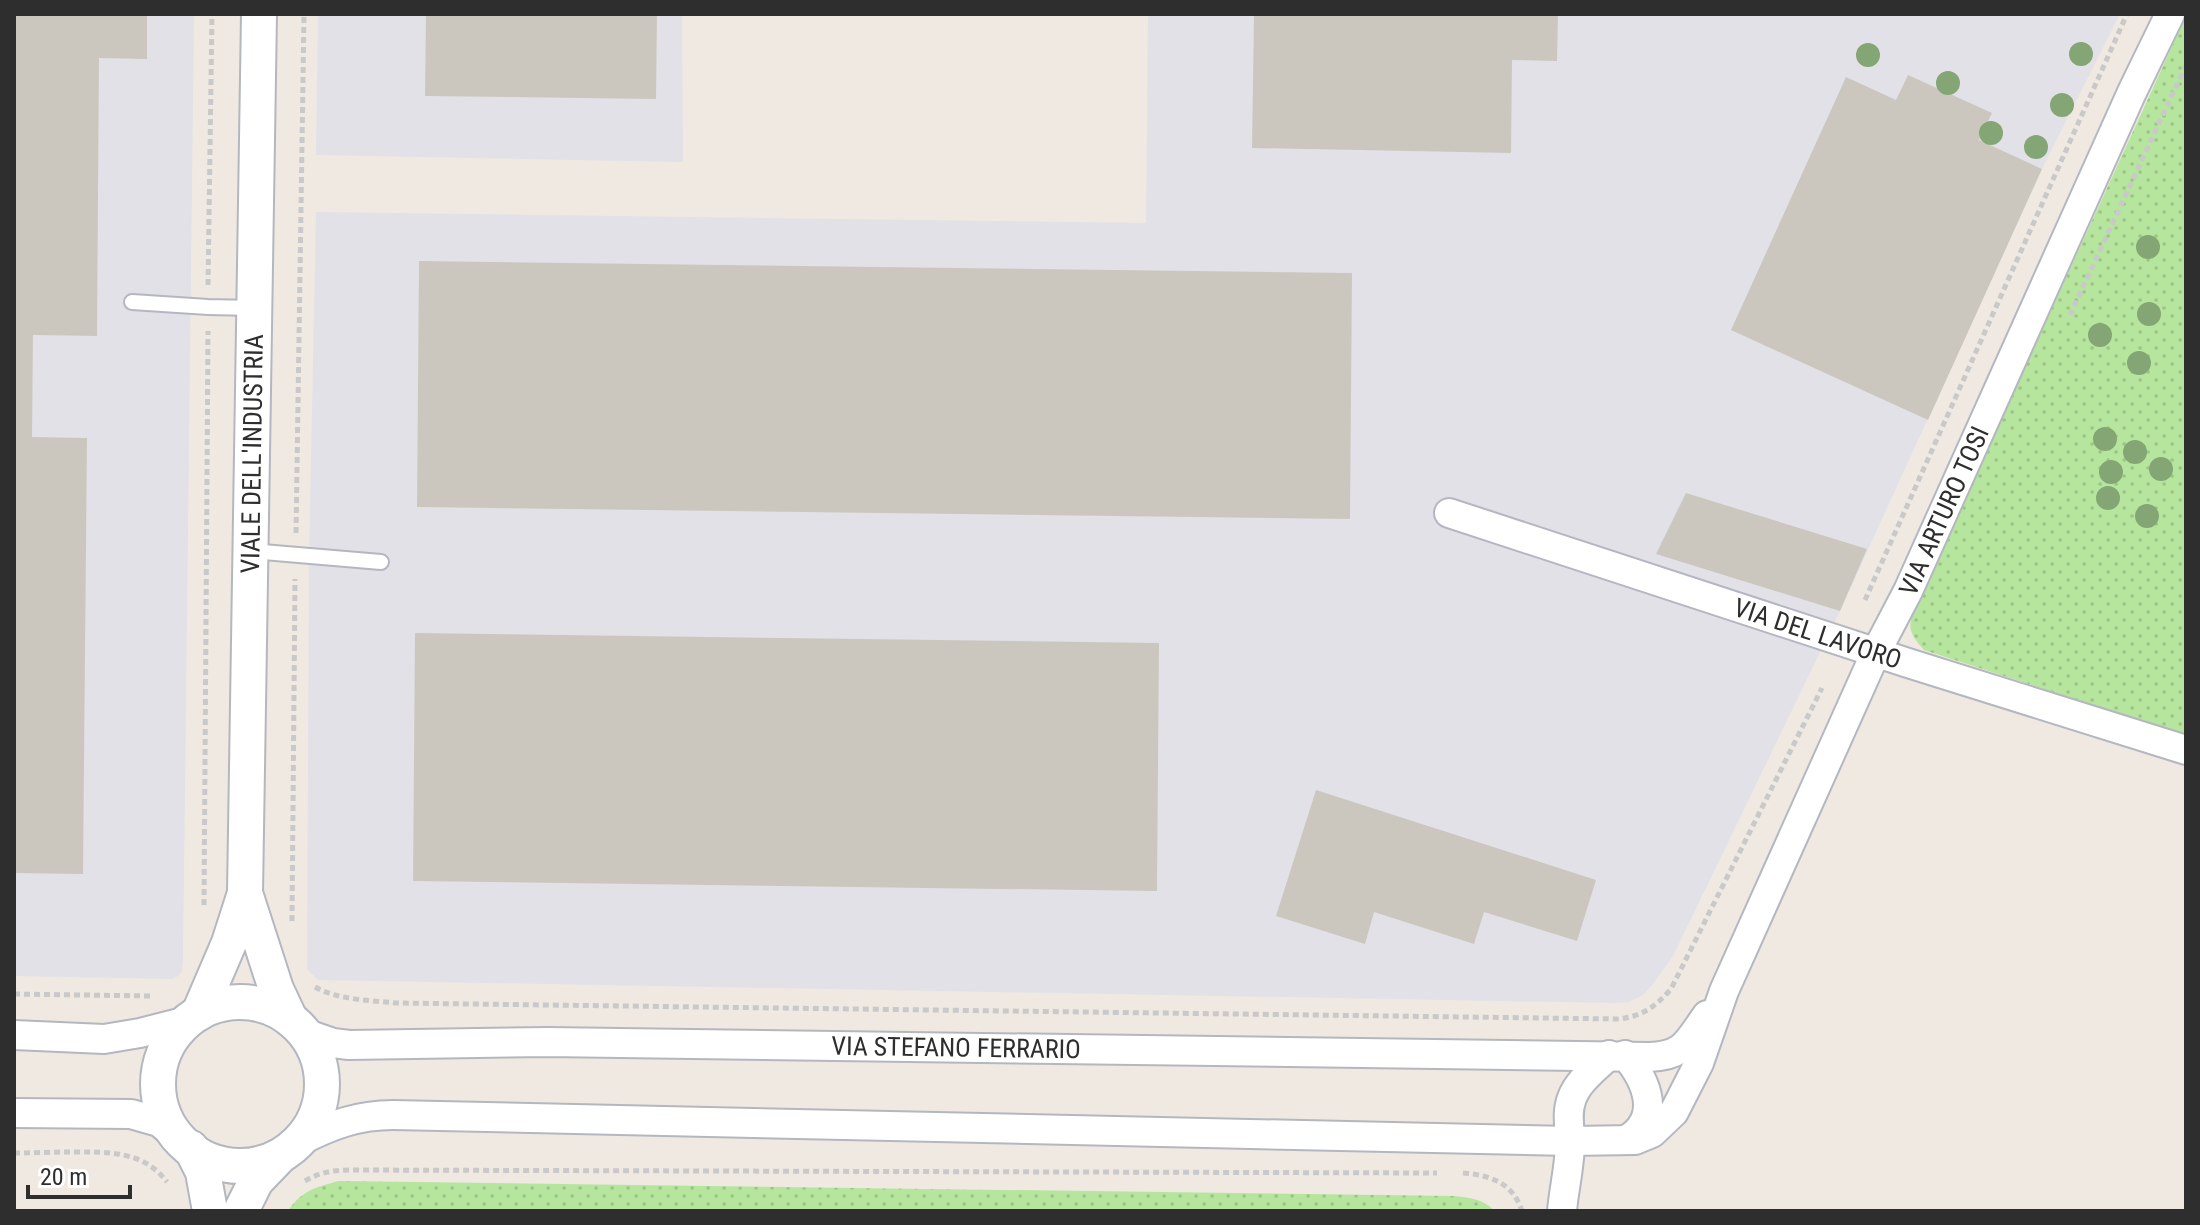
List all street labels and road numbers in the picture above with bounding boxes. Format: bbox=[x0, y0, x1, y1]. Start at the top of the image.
street label: VIALE DELL'INDUSTRIA bbox=[235, 334, 269, 574]
street label: VIA ARTURO TOSI bbox=[1893, 422, 1995, 600]
street label: VIA DEL LAVORO bbox=[1730, 592, 1905, 675]
street label: VIA STEFANO FERRARIO bbox=[831, 1031, 1081, 1064]

